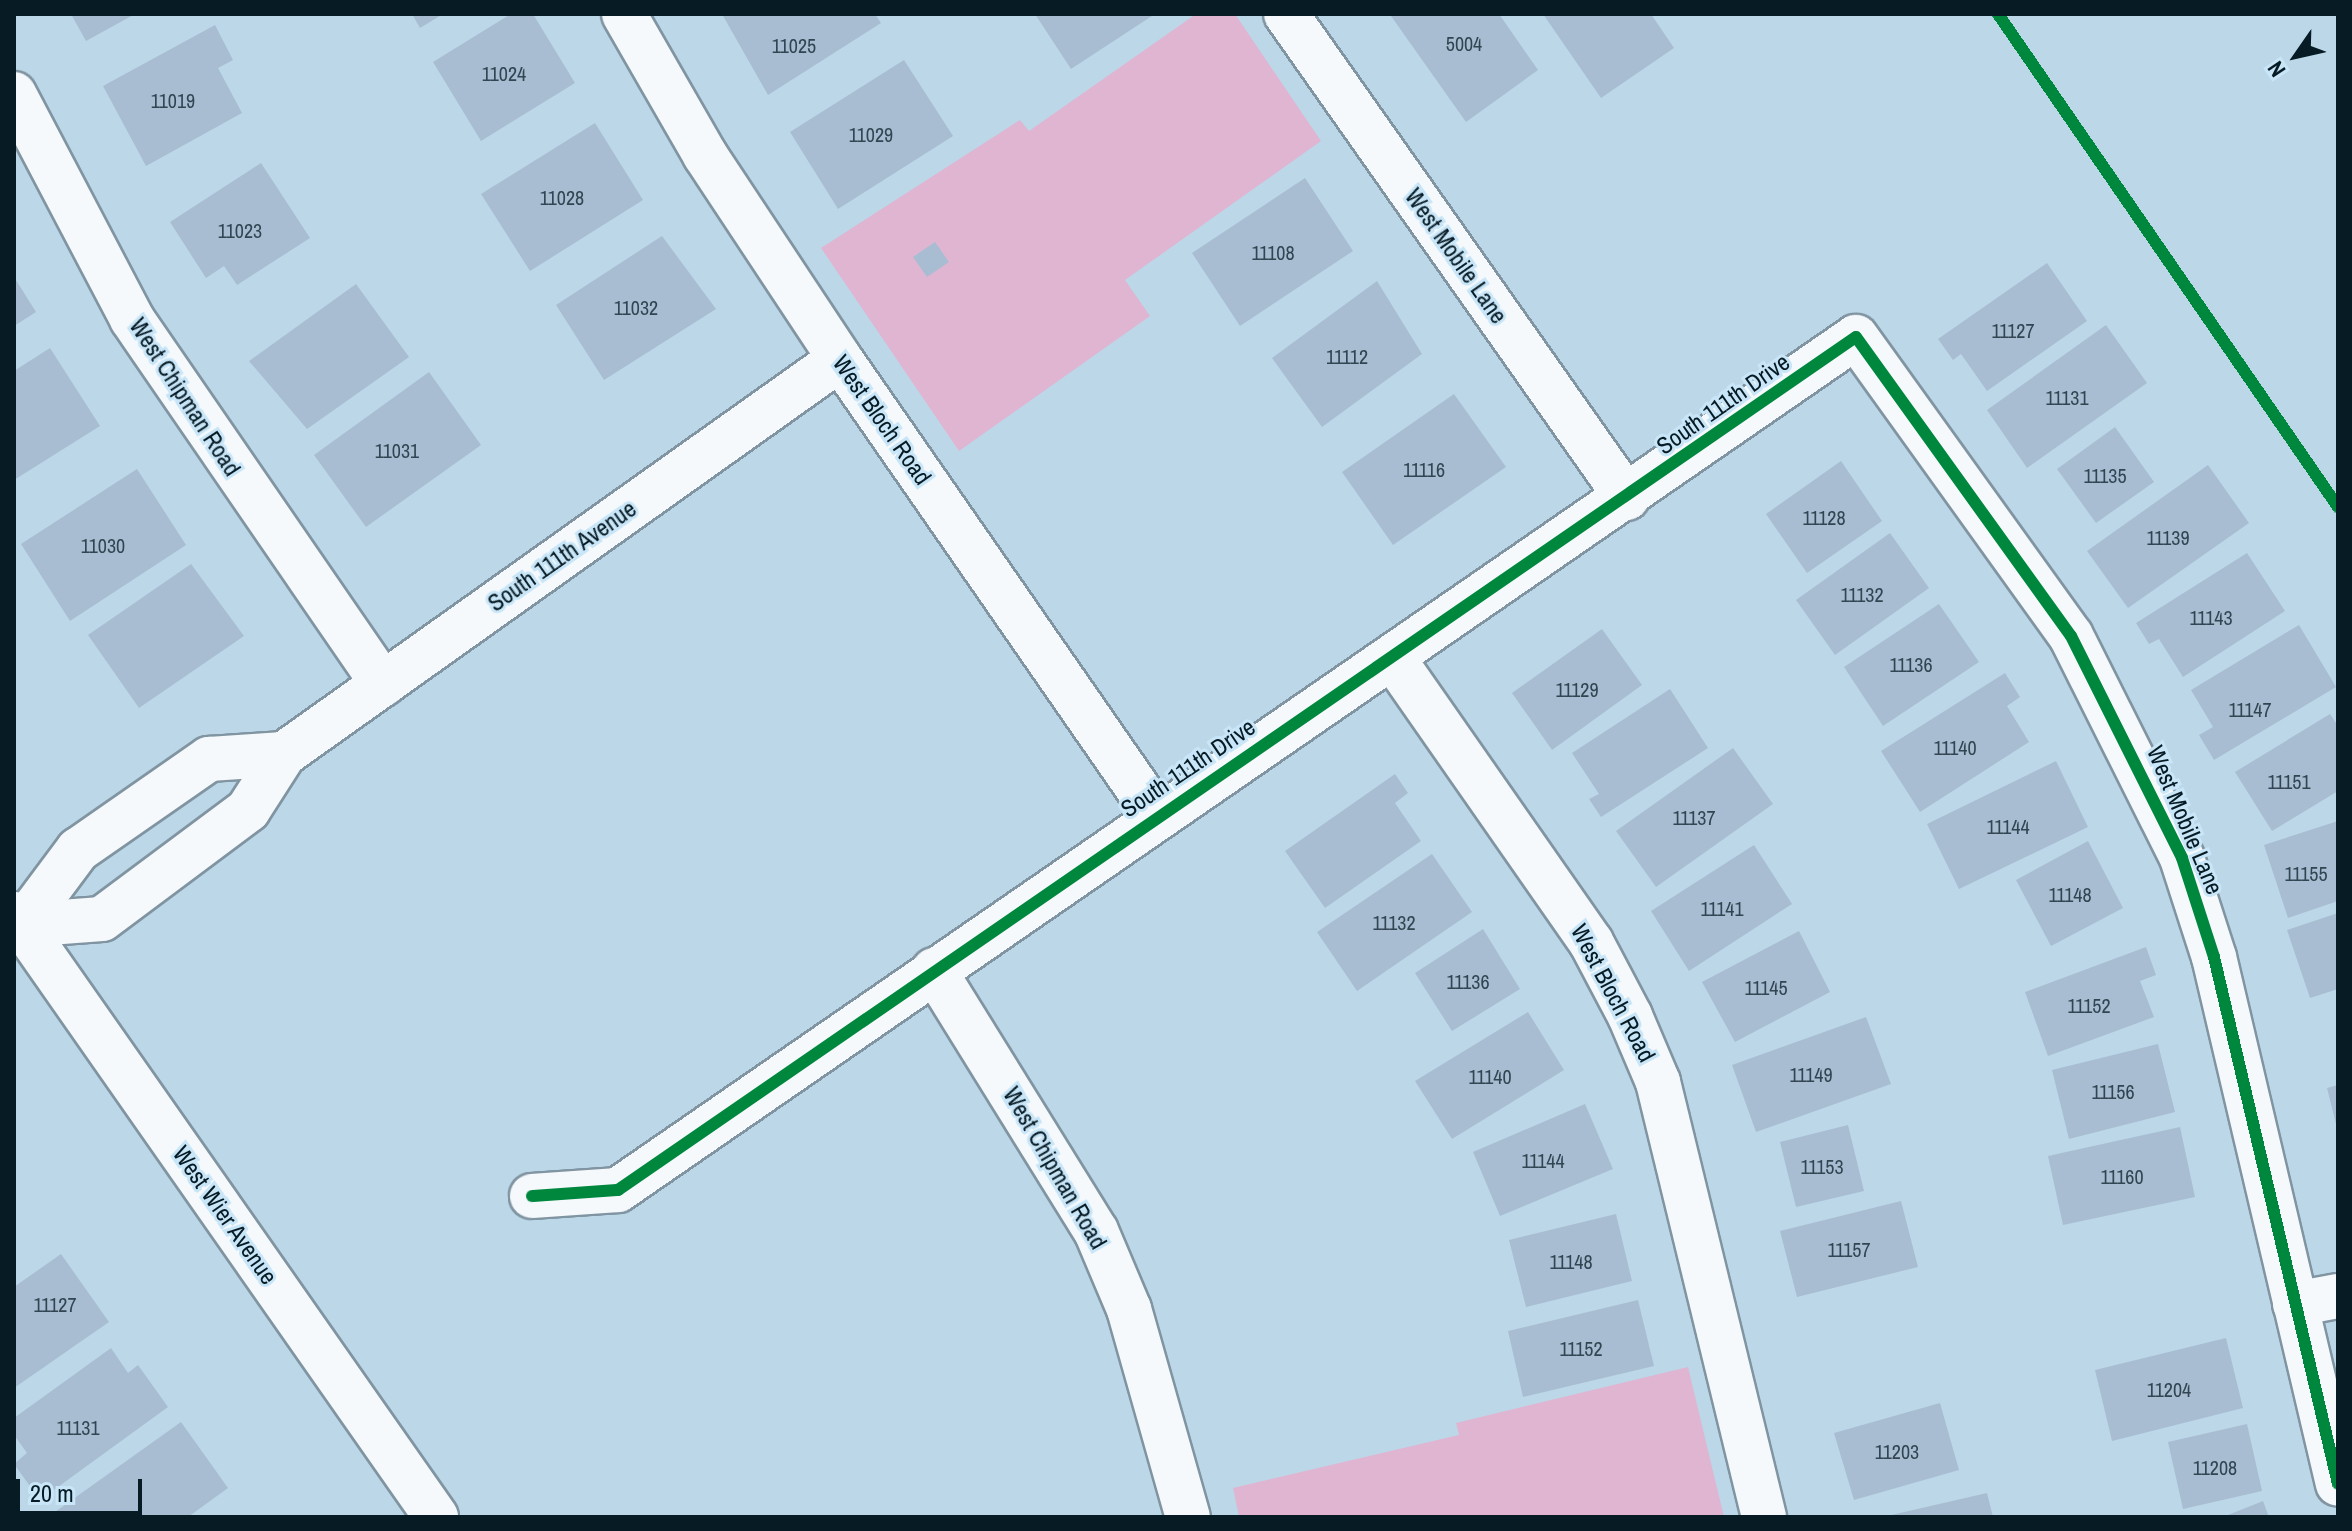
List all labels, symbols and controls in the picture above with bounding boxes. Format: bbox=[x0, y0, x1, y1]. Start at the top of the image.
north arrow bbox=[2256, 16, 2336, 96]
house number: 5004 bbox=[1446, 31, 1482, 55]
house number: 11025 bbox=[772, 33, 816, 57]
text: N bbox=[2260, 56, 2292, 83]
house number: 11024 bbox=[482, 61, 526, 85]
house number: 11019 bbox=[151, 88, 195, 112]
house number: 11029 bbox=[849, 122, 893, 146]
street label: West Mobile Lane bbox=[1399, 183, 1513, 329]
house number: 11028 bbox=[540, 185, 584, 209]
house number: 11023 bbox=[218, 218, 262, 242]
house number: 11108 bbox=[1251, 240, 1295, 264]
house number: 11032 bbox=[614, 295, 658, 319]
street label: West Chipman Road bbox=[123, 313, 247, 481]
house number: 11127 bbox=[1991, 318, 2035, 342]
house number: 11112 bbox=[1326, 344, 1368, 368]
street label: South 111th Drive bbox=[1651, 348, 1795, 460]
street label: West Bloch Road bbox=[827, 350, 937, 490]
house number: 11131 bbox=[2045, 385, 2089, 409]
house number: 11031 bbox=[375, 438, 419, 462]
house number: 11116 bbox=[1403, 457, 1445, 481]
house number: 11135 bbox=[2083, 463, 2127, 487]
street label: South 111th Avenue bbox=[482, 494, 642, 618]
house number: 11128 bbox=[1802, 505, 1846, 529]
house number: 11139 bbox=[2146, 525, 2190, 549]
house number: 11030 bbox=[81, 533, 125, 557]
house number: 11132 bbox=[1840, 582, 1884, 606]
house number: 11143 bbox=[2189, 605, 2233, 629]
house number: 11136 bbox=[1889, 652, 1933, 676]
house number: 11129 bbox=[1555, 677, 1599, 701]
house number: 11147 bbox=[2228, 697, 2272, 721]
street label: South 111th Drive bbox=[1115, 713, 1261, 823]
house number: 11140 bbox=[1933, 735, 1977, 759]
street label: West Mobile Lane bbox=[2141, 742, 2229, 898]
house number: 11151 bbox=[2267, 769, 2311, 793]
house number: 11137 bbox=[1672, 805, 1716, 829]
house number: 11144 bbox=[1986, 814, 2030, 838]
house number: 11155 bbox=[2284, 861, 2328, 885]
house number: 11148 bbox=[2048, 882, 2092, 906]
house number: 11141 bbox=[1700, 896, 1744, 920]
house number: 11132 bbox=[1372, 910, 1416, 934]
street label: West Bloch Road bbox=[1565, 919, 1661, 1067]
house number: 11136 bbox=[1446, 969, 1490, 993]
house number: 11145 bbox=[1744, 975, 1788, 999]
house number: 11152 bbox=[2067, 993, 2111, 1017]
house number: 11149 bbox=[1789, 1062, 1833, 1086]
house number: 11140 bbox=[1468, 1064, 1512, 1088]
house number: 11156 bbox=[2091, 1079, 2135, 1103]
street label: West Chipman Road bbox=[997, 1082, 1113, 1254]
street label: West Wier Avenue bbox=[166, 1140, 284, 1290]
house number: 11144 bbox=[1521, 1148, 1565, 1172]
house number: 11153 bbox=[1800, 1154, 1844, 1178]
house number: 11160 bbox=[2100, 1164, 2144, 1188]
house number: 11157 bbox=[1827, 1237, 1871, 1261]
house number: 11148 bbox=[1549, 1249, 1593, 1273]
house number: 11127 bbox=[33, 1292, 77, 1316]
house number: 11152 bbox=[1559, 1336, 1603, 1360]
house number: 11204 bbox=[2147, 1377, 2191, 1401]
house number: 11131 bbox=[56, 1415, 100, 1439]
house number: 11203 bbox=[1875, 1439, 1919, 1463]
house number: 11208 bbox=[2193, 1455, 2237, 1479]
scale bar bbox=[20, 1463, 146, 1513]
text: 20 m bbox=[30, 1477, 74, 1509]

